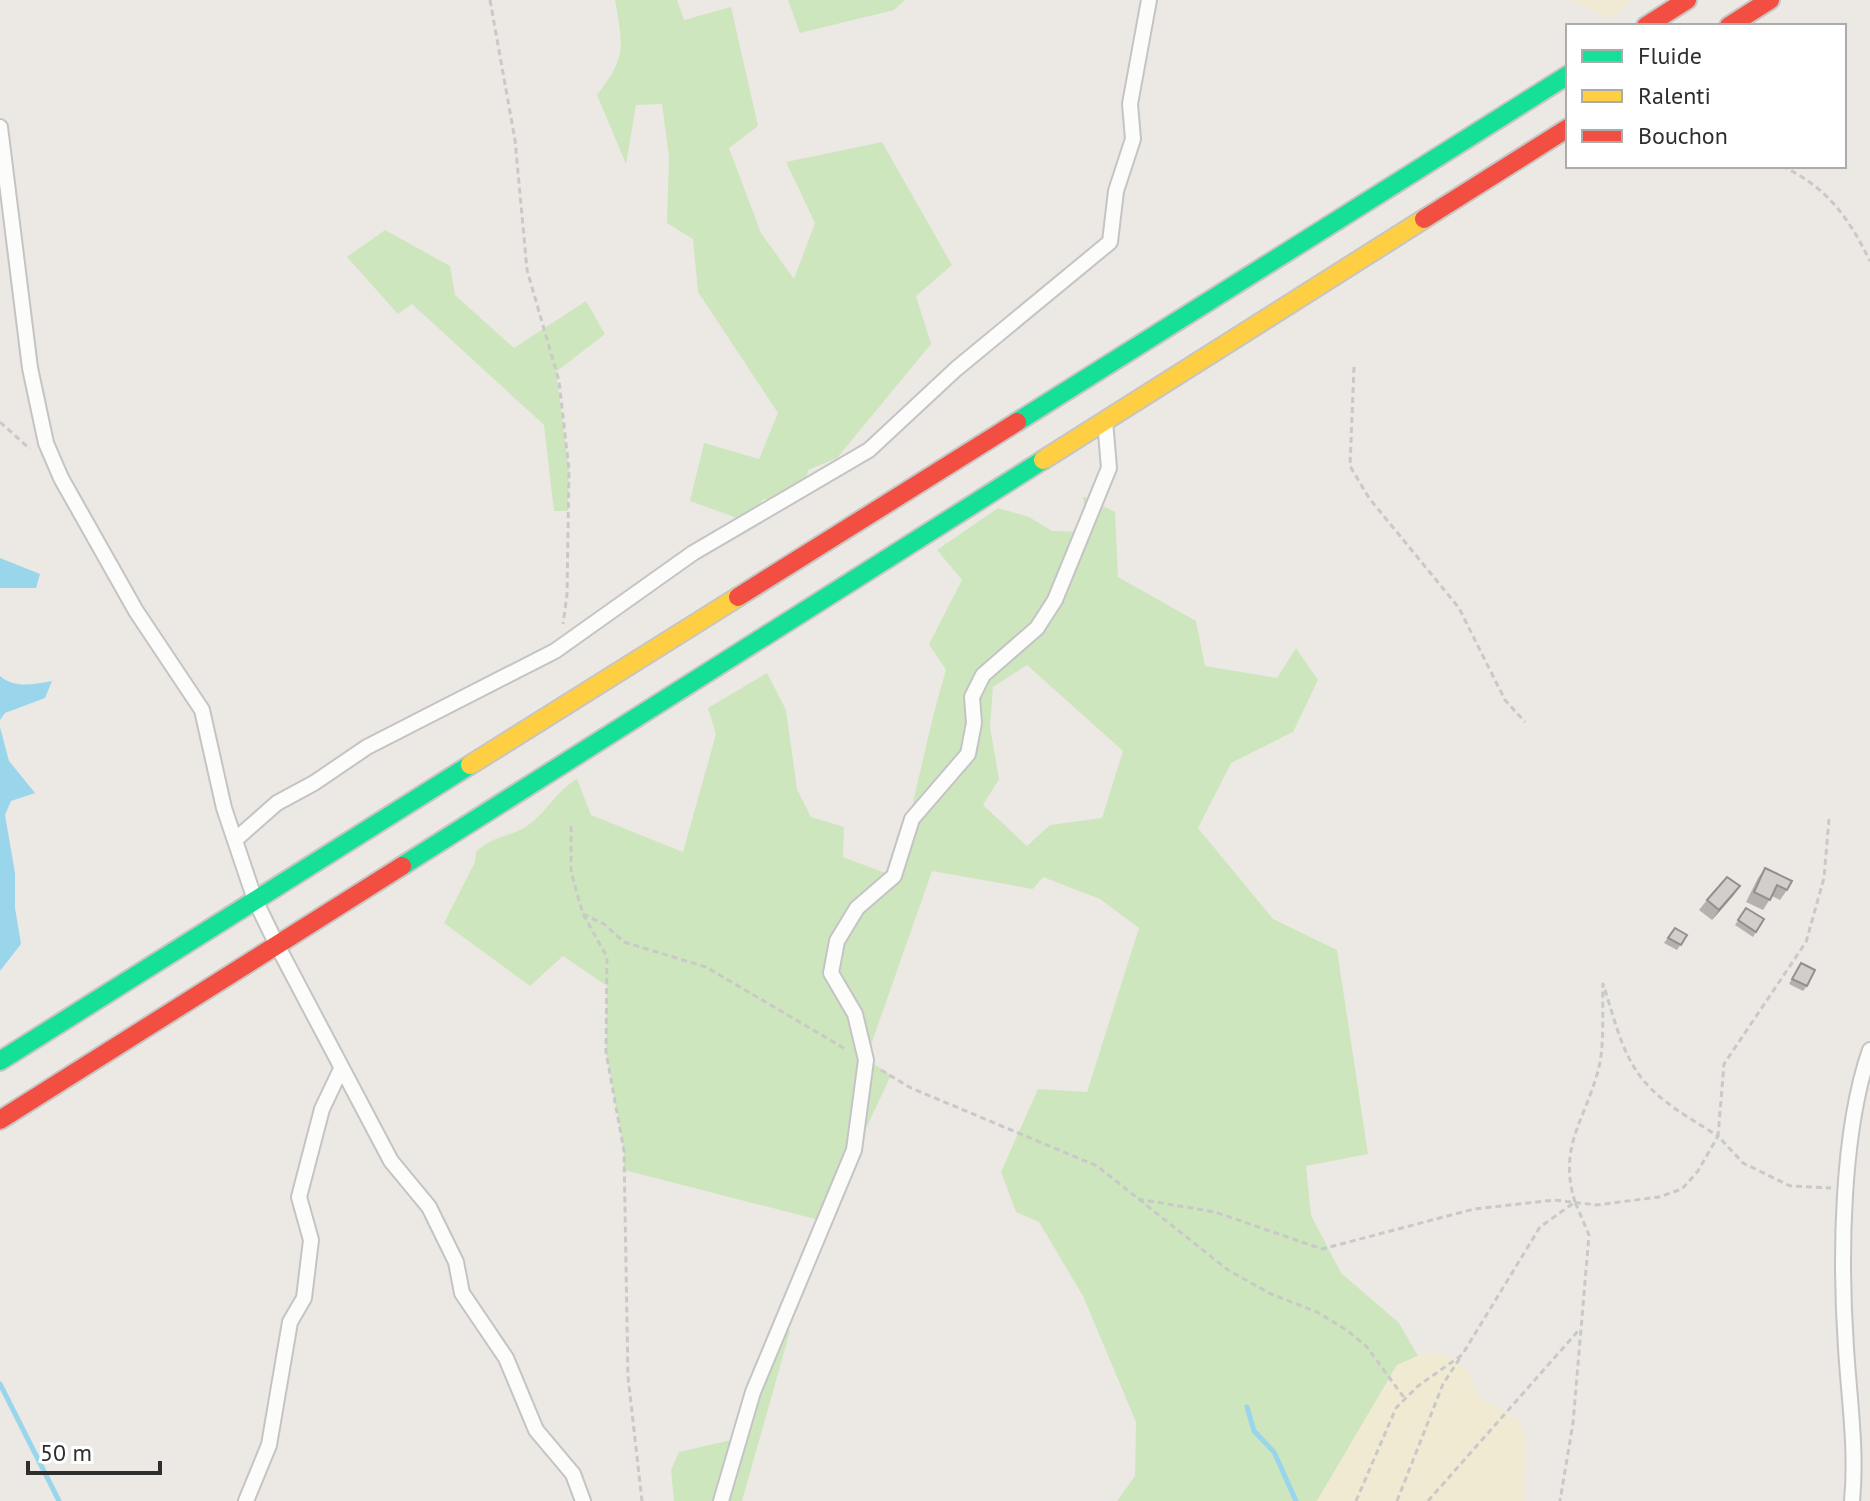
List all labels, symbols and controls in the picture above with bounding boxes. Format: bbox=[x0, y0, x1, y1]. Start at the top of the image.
legend bbox=[1566, 24, 1846, 168]
text: Fluide bbox=[1638, 40, 1702, 71]
text: Ralenti bbox=[1638, 80, 1711, 111]
text: Bouchon bbox=[1638, 120, 1728, 151]
scale bar bbox=[28, 1425, 160, 1475]
text: 50 m bbox=[40, 1437, 92, 1468]

